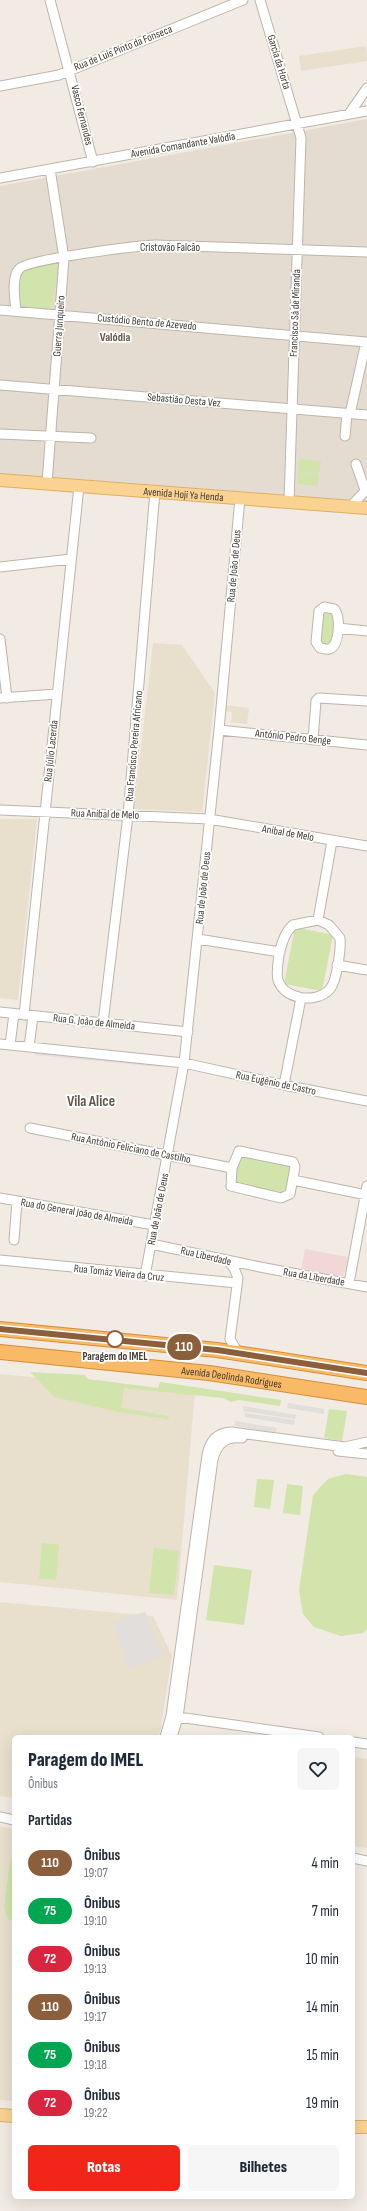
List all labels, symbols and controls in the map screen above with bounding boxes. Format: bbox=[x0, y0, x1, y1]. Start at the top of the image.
street label: Rua de Luís Pinto da Fonseca bbox=[72, 22, 174, 74]
street label: Garcia da Horta bbox=[265, 33, 293, 91]
street label: Vasco Fernandes bbox=[68, 84, 96, 147]
street label: Avenida Comandante Valódia bbox=[129, 129, 236, 161]
street label: Cristovão Falcão bbox=[140, 241, 201, 254]
street label: Francisco Sá de Miranda bbox=[287, 269, 303, 357]
street label: Guerra Junqueiro bbox=[50, 294, 68, 357]
street label: Custódio Bento de Azevedo bbox=[97, 311, 198, 333]
district label: Valódia bbox=[100, 330, 130, 345]
street label: Sebastião Desta Vez bbox=[147, 390, 221, 410]
street label: Avenida Hoji Ya Henda bbox=[142, 484, 224, 504]
street label: Rua de João de Deus bbox=[224, 529, 244, 603]
street label: Rua Francisco Pereira Africano bbox=[123, 690, 145, 802]
street label: Rua Júlio Lacerda bbox=[41, 719, 61, 783]
street label: António Pedro Benge bbox=[253, 726, 332, 747]
street label: Rua Aníbal de Melo bbox=[71, 806, 140, 822]
street label: Anibal de Melo bbox=[260, 822, 315, 844]
street label: Rua de João de Deus bbox=[193, 851, 213, 925]
street label: Rua G. João de Almeida bbox=[52, 1011, 136, 1033]
street label: Rua Eugênio de Castro bbox=[235, 1068, 318, 1098]
district label: Vila Alice bbox=[67, 1092, 115, 1111]
street label: Rua António Feliciano de Castilho bbox=[70, 1130, 192, 1166]
street label: Rua de João de Deus bbox=[145, 1172, 171, 1246]
street label: Rua do General João de Almeida bbox=[20, 1196, 134, 1228]
street label: Rua Liberdade bbox=[179, 1244, 233, 1268]
street label: Rua Tomáz Vieira da Cruz bbox=[73, 1262, 165, 1284]
street label: Rua da Liberdade bbox=[282, 1265, 346, 1289]
marker: Paragem do IMEL bbox=[106, 1330, 124, 1348]
line badge: 110 bbox=[161, 1334, 207, 1360]
text: 110 bbox=[175, 1338, 193, 1355]
place label: Paragem do IMEL bbox=[82, 1350, 148, 1363]
street label: Avenida Deolinda Rodrigues bbox=[180, 1364, 283, 1390]
button: heart bbox=[297, 1748, 339, 1790]
text: Paragem do IMEL bbox=[28, 1749, 143, 1772]
text: Ônibus bbox=[28, 1776, 58, 1792]
text: Partidas bbox=[28, 1811, 72, 1830]
text: Ônibus bbox=[84, 1846, 120, 1865]
text: 110 bbox=[41, 1854, 59, 1871]
text: 4 min bbox=[312, 1854, 339, 1873]
text: 19:07 bbox=[84, 1865, 108, 1881]
text: Ônibus bbox=[84, 1894, 120, 1913]
text: 75 bbox=[44, 1902, 56, 1919]
text: 7 min bbox=[312, 1902, 339, 1921]
text: 19:10 bbox=[84, 1913, 107, 1929]
text: Ônibus bbox=[84, 1942, 120, 1961]
text: 72 bbox=[44, 1950, 56, 1967]
text: 10 min bbox=[306, 1950, 339, 1969]
text: 19:13 bbox=[84, 1961, 107, 1977]
text: Ônibus bbox=[84, 1990, 120, 2009]
text: 110 bbox=[41, 1998, 59, 2015]
text: 14 min bbox=[306, 1998, 339, 2017]
text: 19:17 bbox=[84, 2009, 107, 2025]
text: Ônibus bbox=[84, 2038, 120, 2057]
text: 75 bbox=[44, 2046, 56, 2063]
text: 15 min bbox=[307, 2046, 339, 2065]
text: 19:18 bbox=[84, 2057, 107, 2073]
text: Ônibus bbox=[84, 2086, 120, 2105]
text: 72 bbox=[44, 2094, 56, 2111]
text: 19 min bbox=[306, 2094, 339, 2113]
text: 19:22 bbox=[84, 2105, 108, 2121]
button: Rotas bbox=[28, 2145, 180, 2191]
button: Bilhetes bbox=[188, 2145, 339, 2191]

